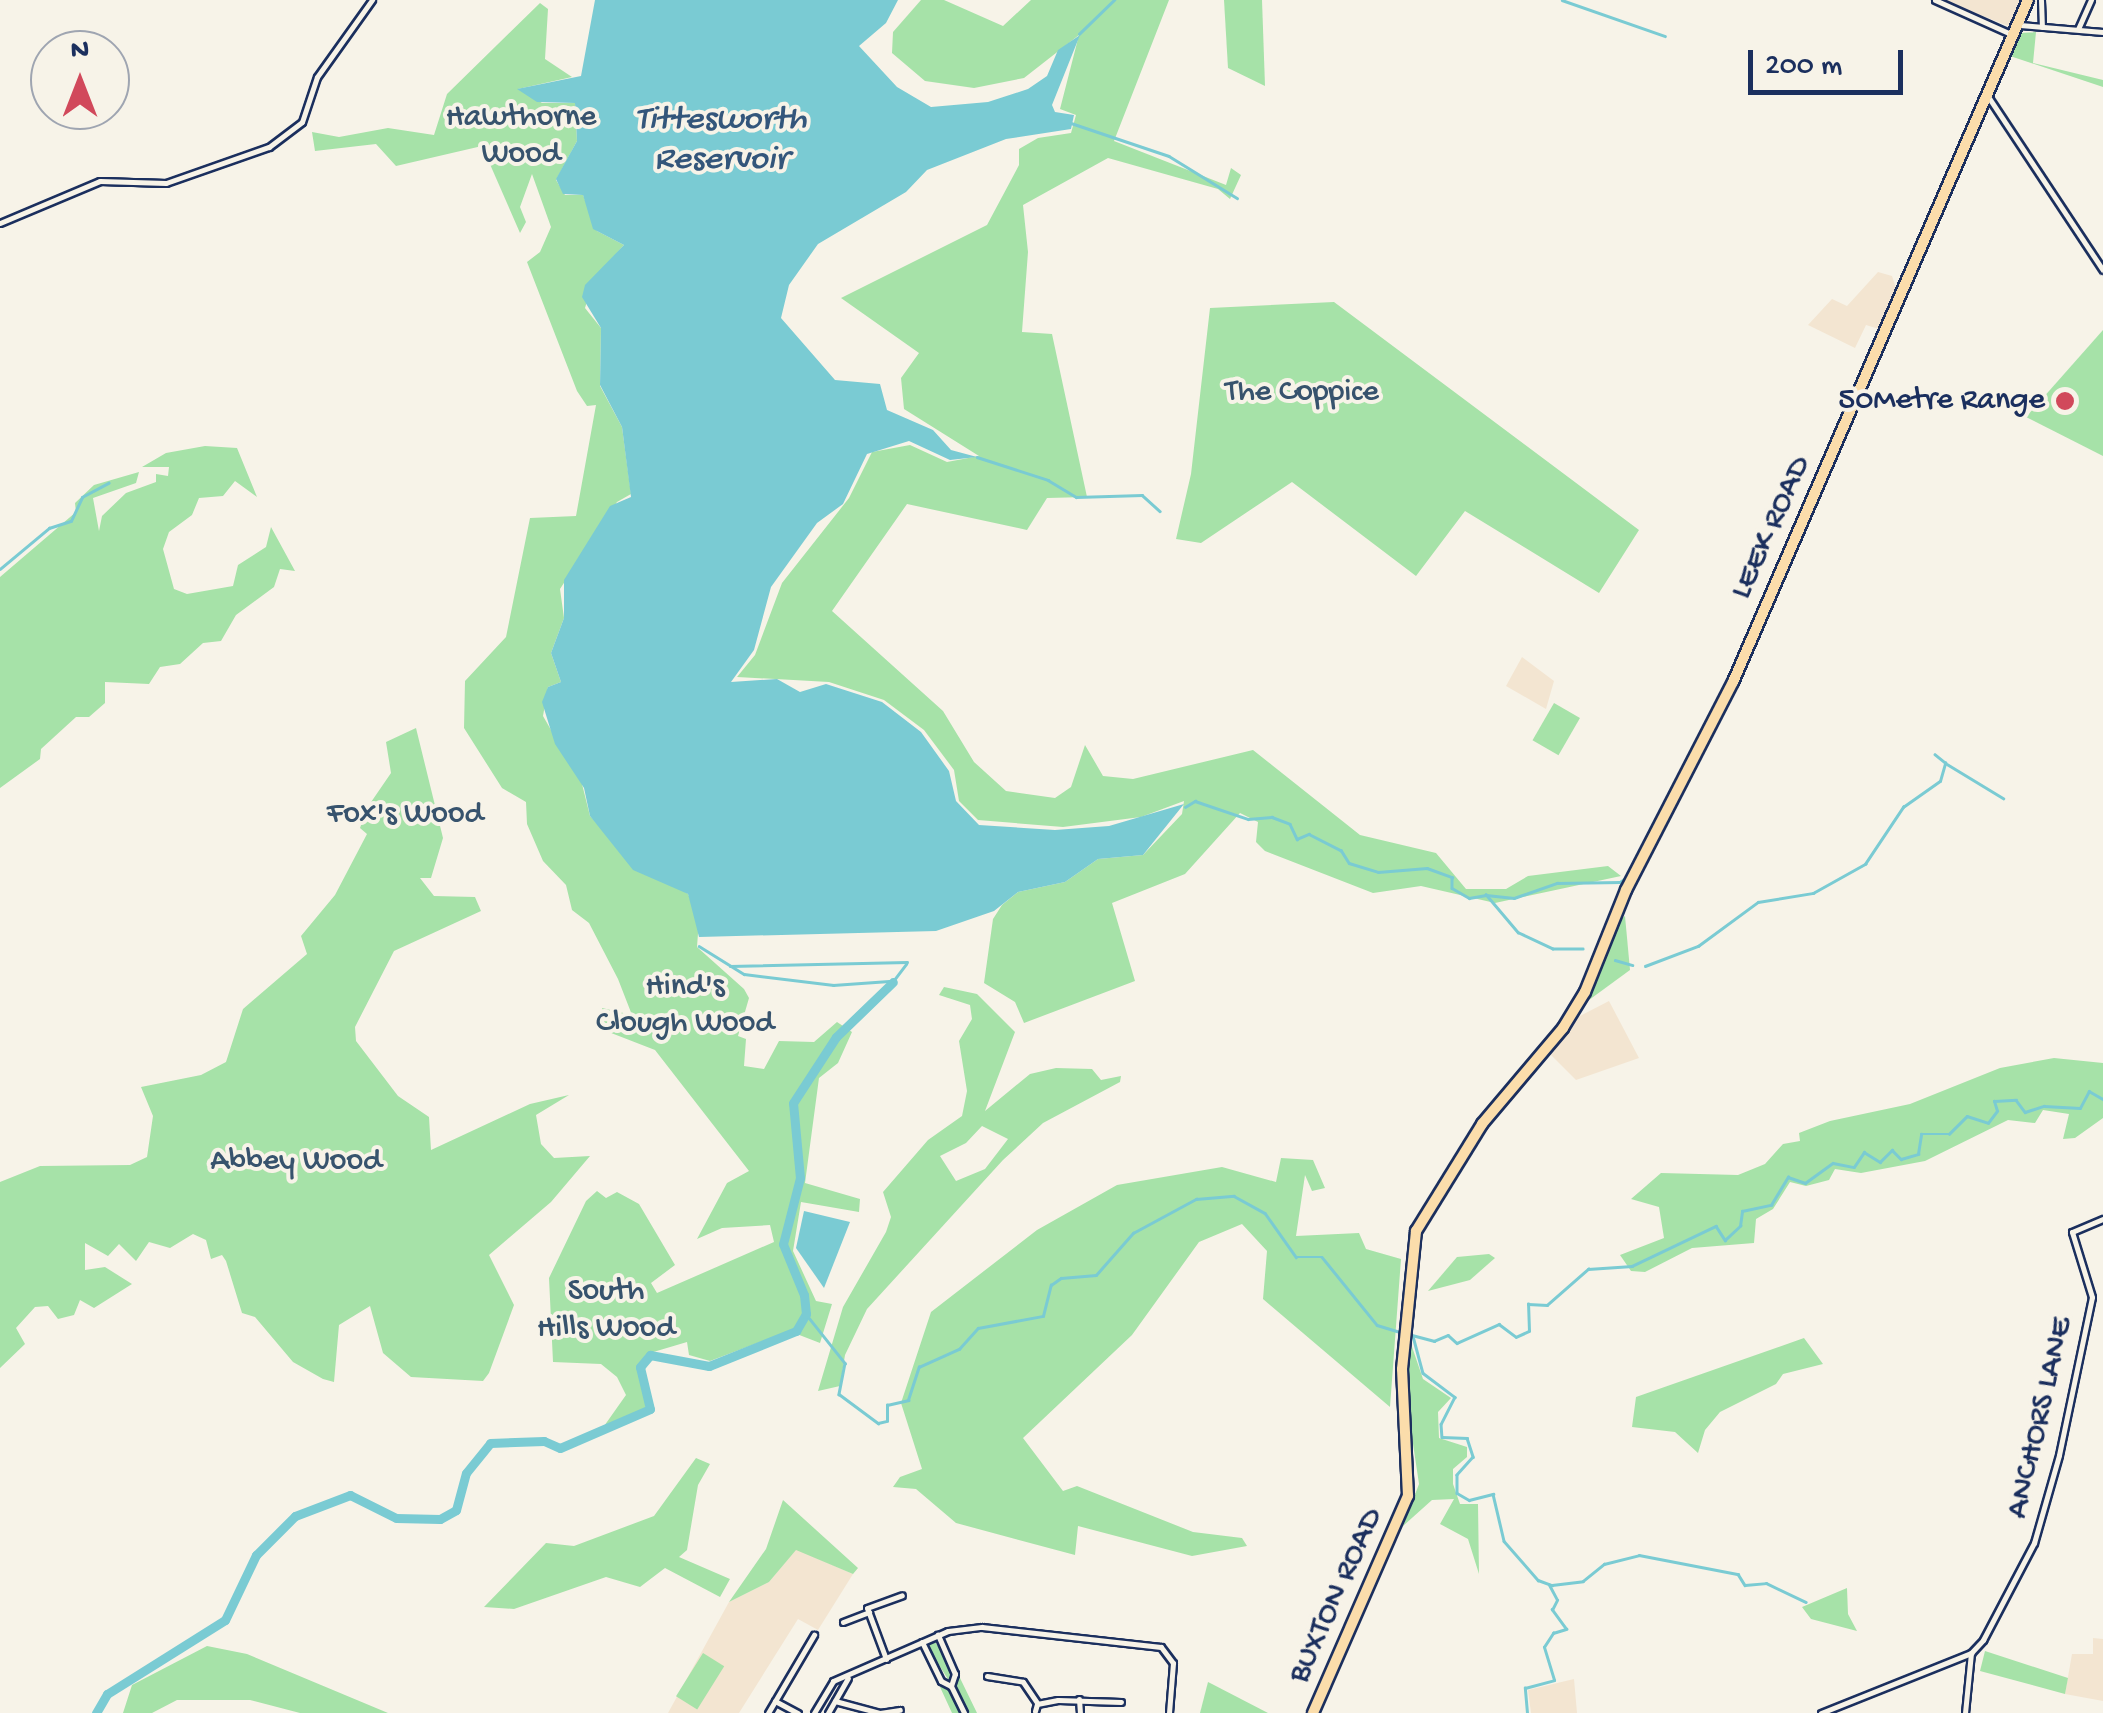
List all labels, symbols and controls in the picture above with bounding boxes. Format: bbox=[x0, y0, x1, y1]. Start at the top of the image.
north arrow bbox=[30, 30, 130, 130]
scale bar bbox=[1753, 30, 1908, 92]
text: N bbox=[71, 35, 89, 68]
text: 200 m bbox=[1765, 50, 1842, 85]
park label: Hawthorne Wood bbox=[446, 100, 596, 175]
water label: Tittesworth Reservoir bbox=[635, 100, 807, 182]
park label: The Coppice bbox=[1225, 374, 1379, 412]
place label: 50Metre Range bbox=[1838, 382, 2045, 420]
marker: 50Metre Range bbox=[2054, 390, 2076, 412]
street label: LEEK ROAD bbox=[1723, 451, 1821, 605]
park label: Fox's Wood bbox=[327, 796, 483, 834]
park label: Hind's Clough Wood bbox=[596, 969, 774, 1044]
park label: Abbey Wood bbox=[210, 1143, 382, 1181]
park label: South Hills Wood bbox=[537, 1274, 675, 1349]
street label: ANCHORS LANE bbox=[1999, 1314, 2083, 1522]
street label: BUXTON ROAD bbox=[1281, 1503, 1393, 1689]

